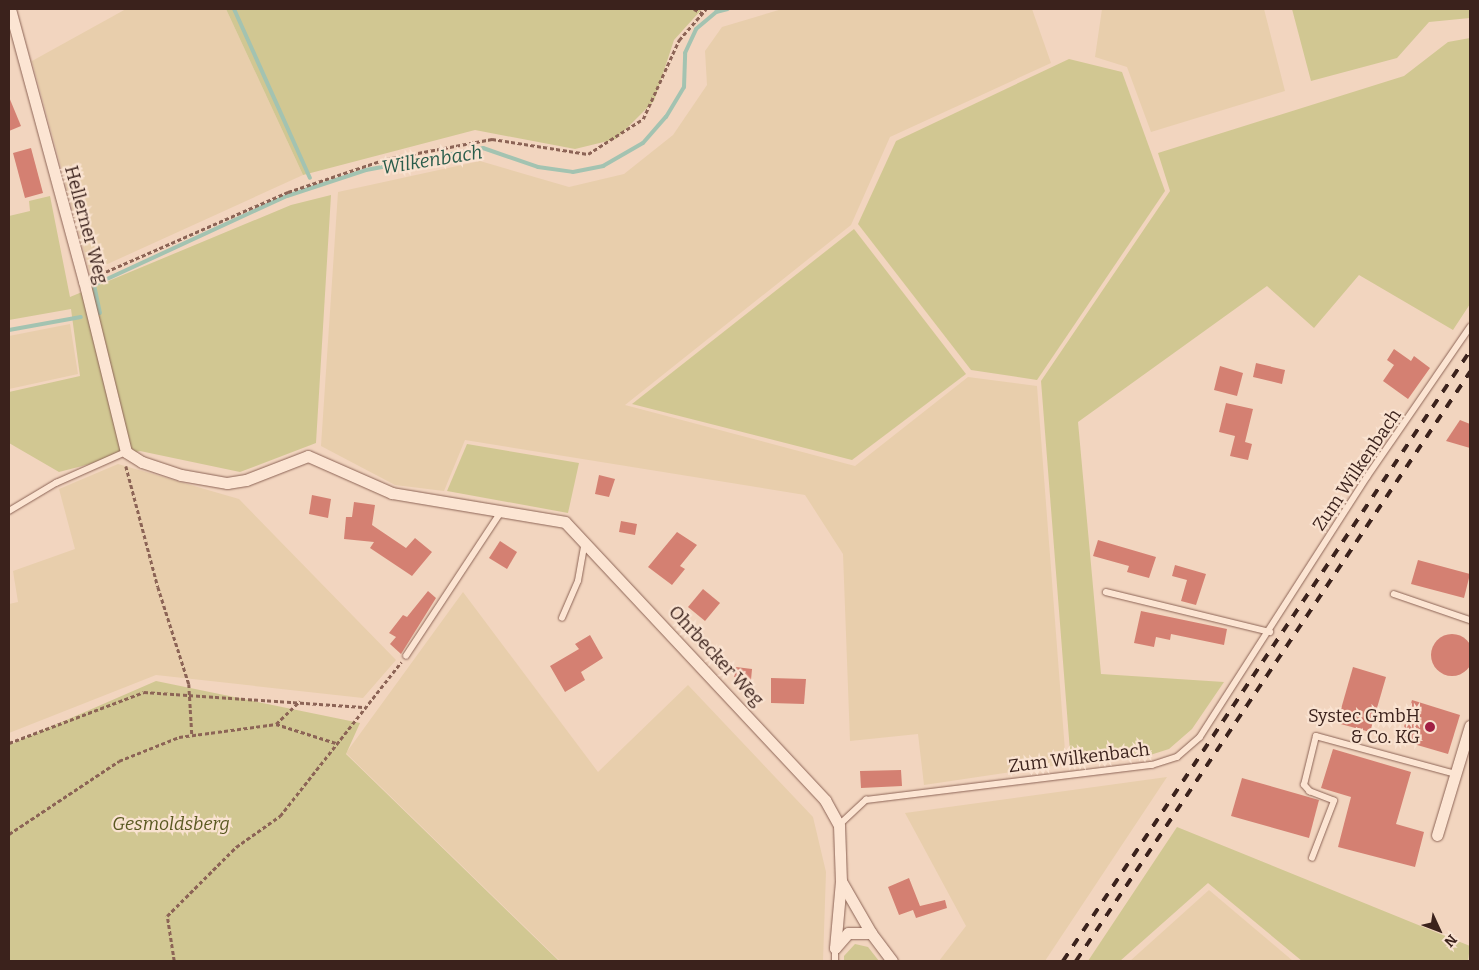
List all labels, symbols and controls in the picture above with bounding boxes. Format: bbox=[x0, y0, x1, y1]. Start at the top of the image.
water label: Wilkenbach bbox=[380, 141, 484, 179]
street label: Hellerner Weg bbox=[60, 163, 112, 287]
street label: Zum Wilkenbach bbox=[1308, 405, 1406, 535]
street label: Ohrbecker Weg bbox=[664, 601, 768, 711]
place label: Systec GmbH & Co. KG bbox=[1308, 706, 1420, 749]
marker: Systec GmbH & Co. KG bbox=[1424, 721, 1436, 733]
street label: Zum Wilkenbach bbox=[1007, 739, 1151, 777]
park label: Gesmoldsberg bbox=[112, 813, 230, 835]
north arrow bbox=[1414, 905, 1464, 955]
text: N bbox=[1440, 931, 1460, 950]

